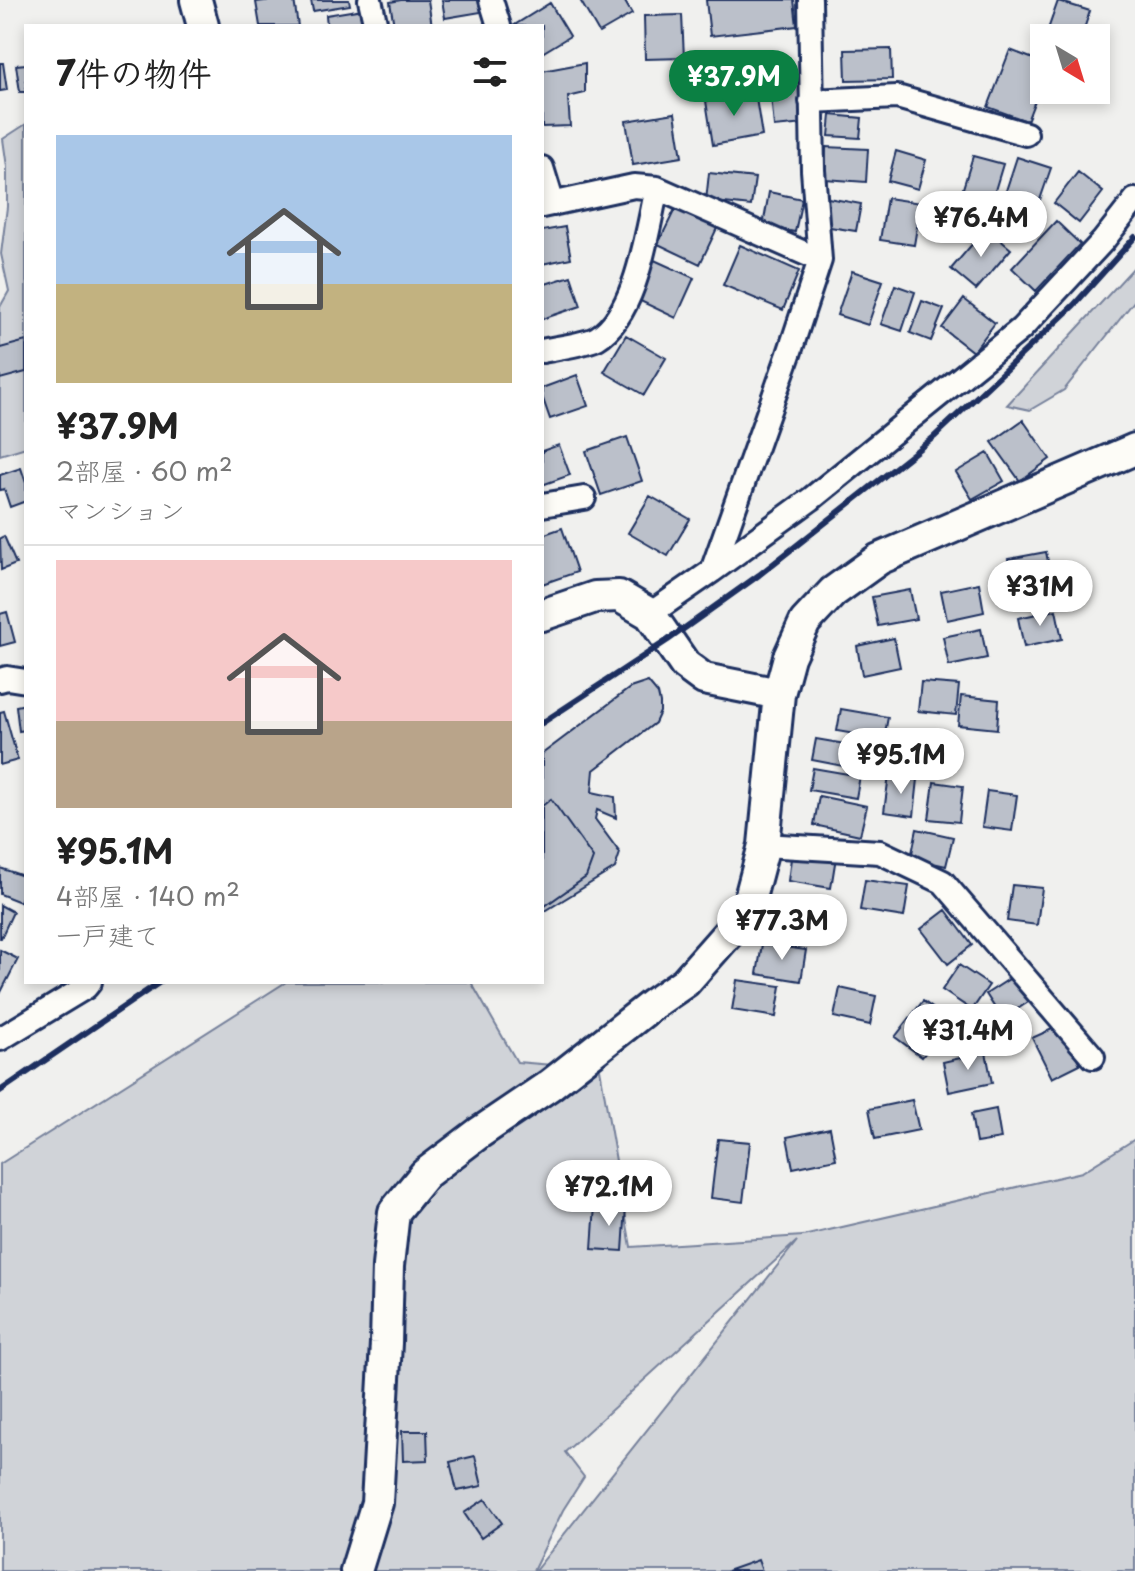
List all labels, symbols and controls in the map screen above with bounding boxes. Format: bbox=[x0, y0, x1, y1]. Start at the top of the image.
north arrow bbox=[1030, 24, 1110, 104]
map controls bbox=[1030, 24, 1110, 104]
text: 7件の物件 bbox=[56, 46, 212, 98]
icon: filters bbox=[468, 50, 512, 94]
pin: ¥37.9M bbox=[669, 50, 799, 118]
text: ¥37.9M bbox=[687, 56, 781, 95]
icon: home bbox=[212, 187, 356, 331]
pin: ¥76.4M bbox=[916, 191, 1046, 259]
text: ¥76.4M bbox=[933, 197, 1029, 236]
text: ¥37.9M bbox=[56, 399, 179, 451]
text: 2部屋 · 60 m² bbox=[56, 451, 233, 490]
text: マンション bbox=[56, 490, 185, 529]
pin: ¥31M bbox=[993, 560, 1087, 628]
text: ¥31M bbox=[1006, 566, 1074, 605]
icon: home bbox=[212, 612, 356, 756]
pin: ¥95.1M bbox=[836, 728, 966, 796]
text: ¥95.1M bbox=[856, 734, 946, 773]
text: ¥95.1M bbox=[56, 824, 173, 876]
text: 4部屋 · 140 m² bbox=[56, 876, 240, 915]
pin: ¥77.3M bbox=[717, 894, 847, 962]
text: ¥77.3M bbox=[735, 900, 829, 939]
text: 一戸建て bbox=[56, 915, 160, 954]
pin: ¥31.4M bbox=[903, 1004, 1033, 1072]
text: ¥31.4M bbox=[922, 1010, 1014, 1049]
pin: ¥72.1M bbox=[544, 1160, 674, 1228]
text: ¥72.1M bbox=[564, 1166, 654, 1205]

